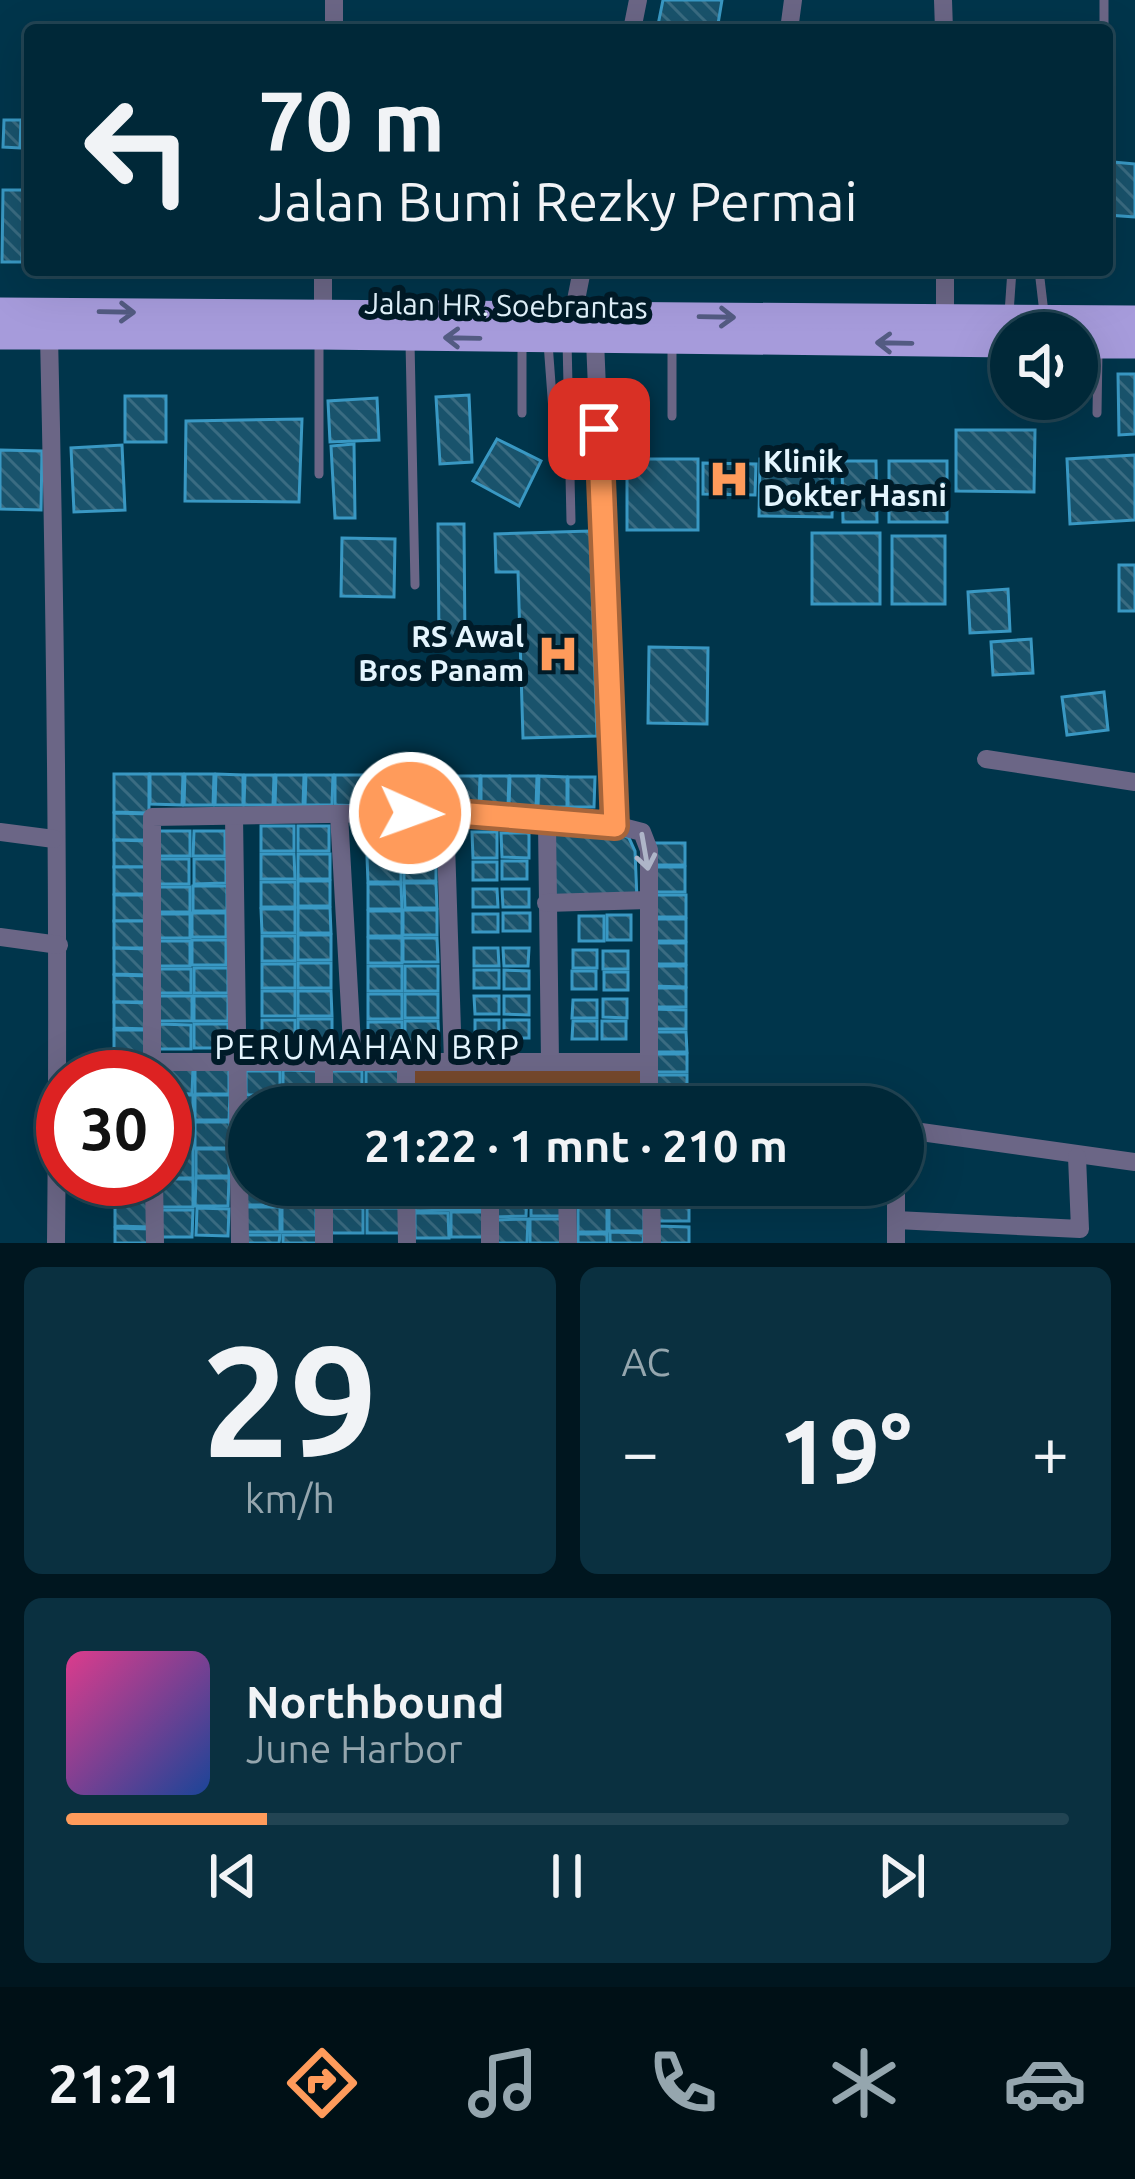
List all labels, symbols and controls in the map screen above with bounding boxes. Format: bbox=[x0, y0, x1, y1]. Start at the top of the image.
icon: left bbox=[60, 72, 216, 228]
text: 70 m bbox=[258, 73, 445, 167]
text: Jalan Bumi Rezky Permai bbox=[258, 171, 858, 231]
street label: Jalan HR. Soebrantas bbox=[364, 286, 648, 324]
one-way arrow bbox=[97, 301, 136, 323]
one-way arrow bbox=[697, 306, 736, 328]
map controls bbox=[990, 312, 1098, 420]
button: sound bbox=[990, 312, 1098, 420]
one-way arrow bbox=[443, 327, 482, 349]
one-way arrow bbox=[875, 332, 914, 354]
pin bbox=[548, 378, 650, 480]
icon: arrive bbox=[566, 396, 632, 462]
place label: Klinik Dokter Hasni bbox=[763, 444, 947, 512]
hospital icon: Klinik Dokter Hasni bbox=[706, 456, 752, 502]
place label: RS Awal Bros Panam bbox=[358, 619, 524, 687]
hospital icon: RS Awal Bros Panam bbox=[535, 631, 581, 677]
position arrow bbox=[347, 750, 473, 876]
one-way arrow bbox=[634, 832, 657, 871]
district label: PERUMAHAN BRP bbox=[214, 1028, 522, 1065]
speed limit sign: 30 bbox=[36, 1050, 192, 1206]
text: 21:22 · 1 mnt · 210 m bbox=[364, 1120, 788, 1171]
text: 29 bbox=[202, 1312, 378, 1486]
text: AC bbox=[622, 1340, 670, 1383]
text: 19° bbox=[779, 1400, 912, 1501]
text: − bbox=[622, 1414, 659, 1488]
text: + bbox=[1032, 1414, 1069, 1488]
text: km/h bbox=[245, 1477, 335, 1520]
text: Northbound bbox=[246, 1676, 505, 1727]
text: June Harbor bbox=[246, 1727, 463, 1770]
icon: previous bbox=[200, 1843, 266, 1909]
icon: pause bbox=[534, 1843, 600, 1909]
icon: next bbox=[869, 1843, 935, 1909]
icon: directions bbox=[280, 2041, 364, 2125]
icon: music bbox=[461, 2041, 545, 2125]
icon: phone bbox=[641, 2041, 725, 2125]
icon: climate bbox=[822, 2041, 906, 2125]
icon: car bbox=[1003, 2041, 1087, 2125]
text: 21:21 bbox=[48, 2053, 183, 2113]

